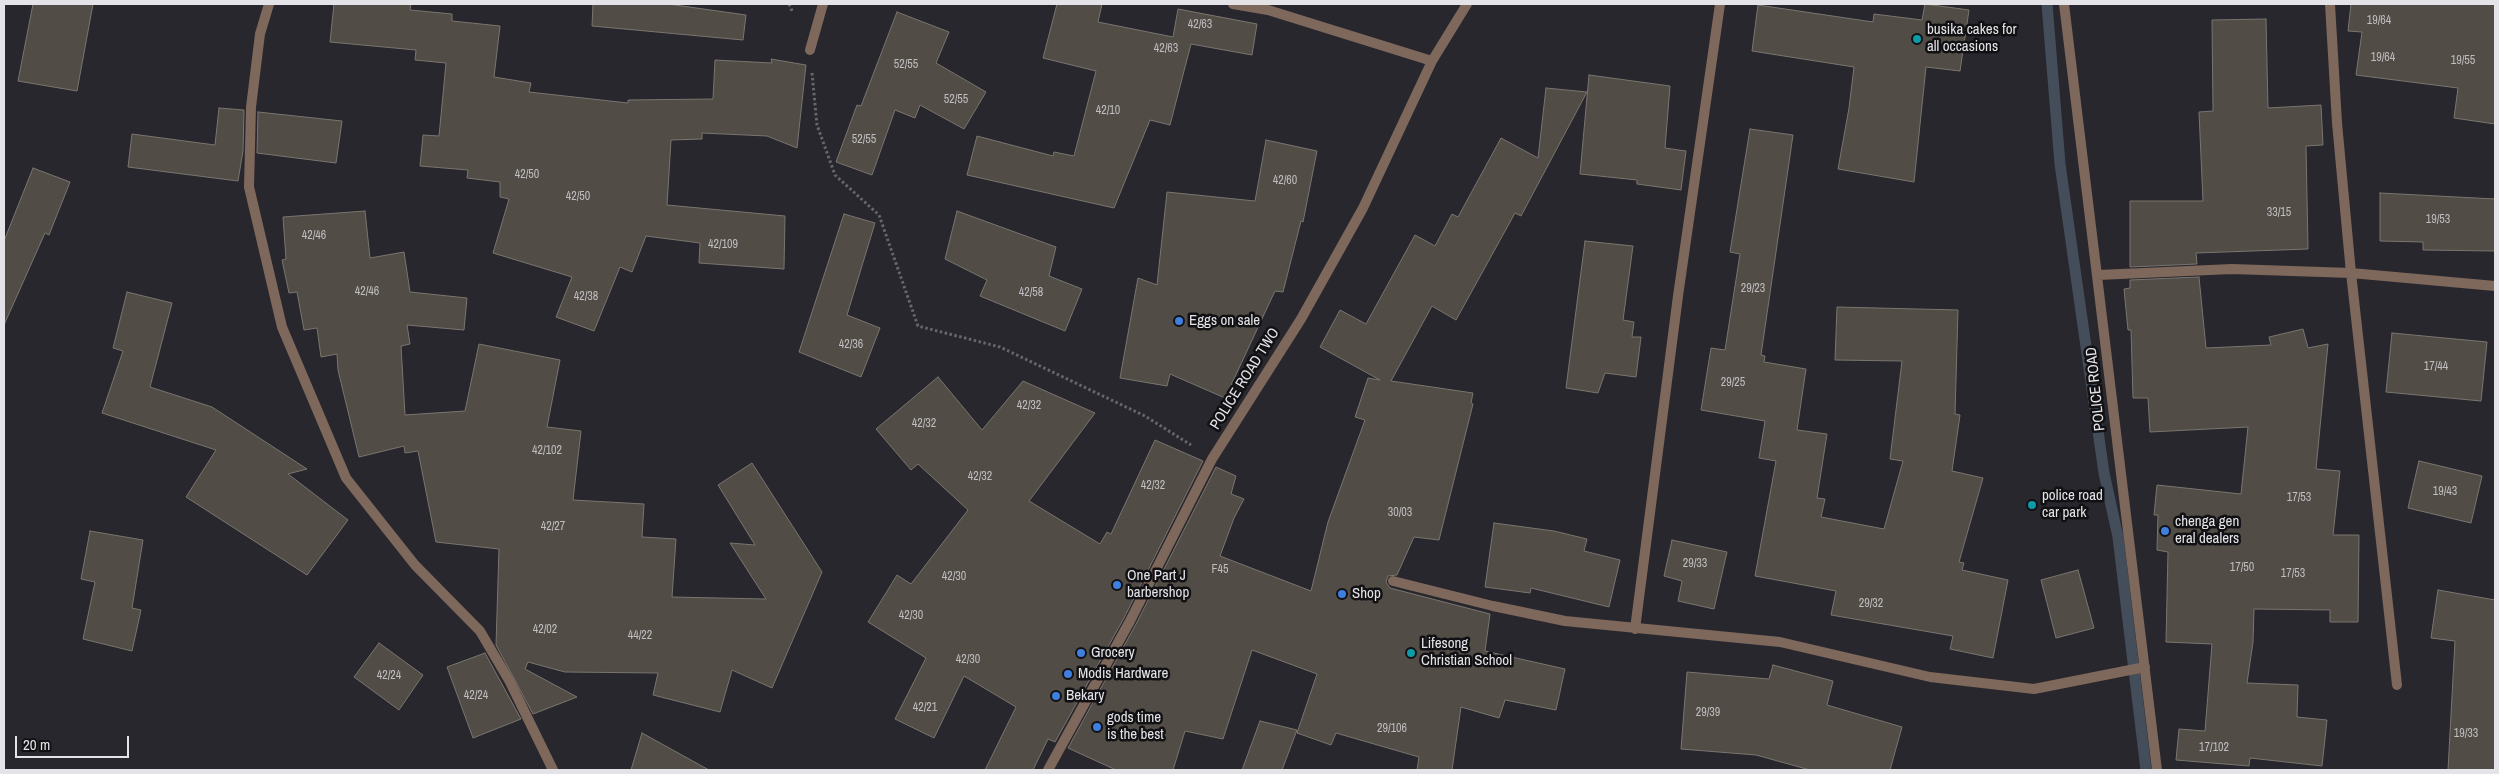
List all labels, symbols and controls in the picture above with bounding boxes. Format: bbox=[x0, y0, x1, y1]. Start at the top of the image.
house number: 19/64 bbox=[2367, 14, 2391, 28]
house number: 42/63 bbox=[1188, 18, 1212, 32]
place label: busika cakes for all occasions bbox=[1927, 21, 2017, 56]
marker: busika cakes for all occasions bbox=[1911, 33, 1923, 45]
house number: 42/63 bbox=[1154, 42, 1178, 56]
house number: 19/64 bbox=[2371, 51, 2395, 65]
house number: 19/55 bbox=[2451, 54, 2475, 68]
house number: 52/55 bbox=[894, 58, 918, 72]
house number: 52/55 bbox=[944, 93, 968, 107]
house number: 42/10 bbox=[1096, 104, 1120, 118]
house number: 52/55 bbox=[852, 133, 876, 147]
house number: 42/50 bbox=[515, 168, 539, 182]
house number: 42/60 bbox=[1273, 174, 1297, 188]
house number: 42/50 bbox=[566, 190, 590, 204]
house number: 33/15 bbox=[2267, 206, 2291, 220]
house number: 19/53 bbox=[2426, 213, 2450, 227]
house number: 42/46 bbox=[302, 229, 326, 243]
house number: 42/109 bbox=[708, 238, 738, 252]
house number: 29/23 bbox=[1741, 282, 1765, 296]
house number: 42/46 bbox=[355, 285, 379, 299]
house number: 42/58 bbox=[1019, 286, 1043, 300]
house number: 42/38 bbox=[574, 290, 598, 304]
place label: Eggs on sale bbox=[1189, 312, 1260, 330]
marker: Eggs on sale bbox=[1173, 315, 1185, 327]
street label: POLICE ROAD TWO bbox=[1207, 325, 1283, 433]
house number: 42/36 bbox=[839, 338, 863, 352]
street label: POLICE ROAD bbox=[2083, 346, 2109, 432]
house number: 17/44 bbox=[2424, 360, 2448, 374]
house number: 29/25 bbox=[1721, 376, 1745, 390]
house number: 42/32 bbox=[1017, 399, 1041, 413]
house number: 42/32 bbox=[912, 417, 936, 431]
house number: 42/102 bbox=[532, 444, 562, 458]
house number: 42/32 bbox=[968, 470, 992, 484]
house number: 42/32 bbox=[1141, 479, 1165, 493]
house number: 19/43 bbox=[2433, 485, 2457, 499]
place label: police road car park bbox=[2042, 487, 2103, 522]
house number: 17/53 bbox=[2287, 491, 2311, 505]
marker: police road car park bbox=[2026, 499, 2038, 511]
house number: 30/03 bbox=[1388, 506, 1412, 520]
place label: chenga gen eral dealers bbox=[2175, 513, 2239, 548]
house number: 42/27 bbox=[541, 520, 565, 534]
marker: chenga gen eral dealers bbox=[2159, 525, 2171, 537]
house number: 29/33 bbox=[1683, 557, 1707, 571]
house number: 17/50 bbox=[2230, 561, 2254, 575]
house number: F45 bbox=[1212, 563, 1228, 577]
place label: One Part J barbershop bbox=[1127, 567, 1189, 602]
house number: 17/53 bbox=[2281, 567, 2305, 581]
house number: 42/30 bbox=[942, 570, 966, 584]
marker: One Part J barbershop bbox=[1111, 579, 1123, 591]
place label: Shop bbox=[1352, 585, 1381, 603]
marker: Shop bbox=[1336, 588, 1348, 600]
house number: 29/32 bbox=[1859, 597, 1883, 611]
house number: 42/30 bbox=[899, 609, 923, 623]
house number: 42/02 bbox=[533, 623, 557, 637]
house number: 44/22 bbox=[628, 629, 652, 643]
place label: Lifesong Christian School bbox=[1421, 635, 1512, 670]
place label: Grocery bbox=[1091, 644, 1135, 662]
marker: Grocery bbox=[1075, 647, 1087, 659]
marker: Lifesong Christian School bbox=[1405, 647, 1417, 659]
house number: 42/30 bbox=[956, 653, 980, 667]
place label: Modis Hardware bbox=[1078, 665, 1168, 683]
marker: Modis Hardware bbox=[1062, 668, 1074, 680]
house number: 42/24 bbox=[377, 669, 401, 683]
place label: Bekary bbox=[1066, 687, 1104, 705]
house number: 42/24 bbox=[464, 689, 488, 703]
marker: Bekary bbox=[1050, 690, 1062, 702]
house number: 42/21 bbox=[913, 701, 937, 715]
house number: 29/39 bbox=[1696, 706, 1720, 720]
place label: gods time is the best bbox=[1107, 709, 1164, 744]
marker: gods time is the best bbox=[1091, 721, 1103, 733]
house number: 29/106 bbox=[1377, 722, 1407, 736]
scale bar bbox=[18, 726, 131, 758]
house number: 19/33 bbox=[2454, 727, 2478, 741]
text: 20 m bbox=[23, 734, 50, 755]
house number: 17/102 bbox=[2199, 741, 2229, 755]

